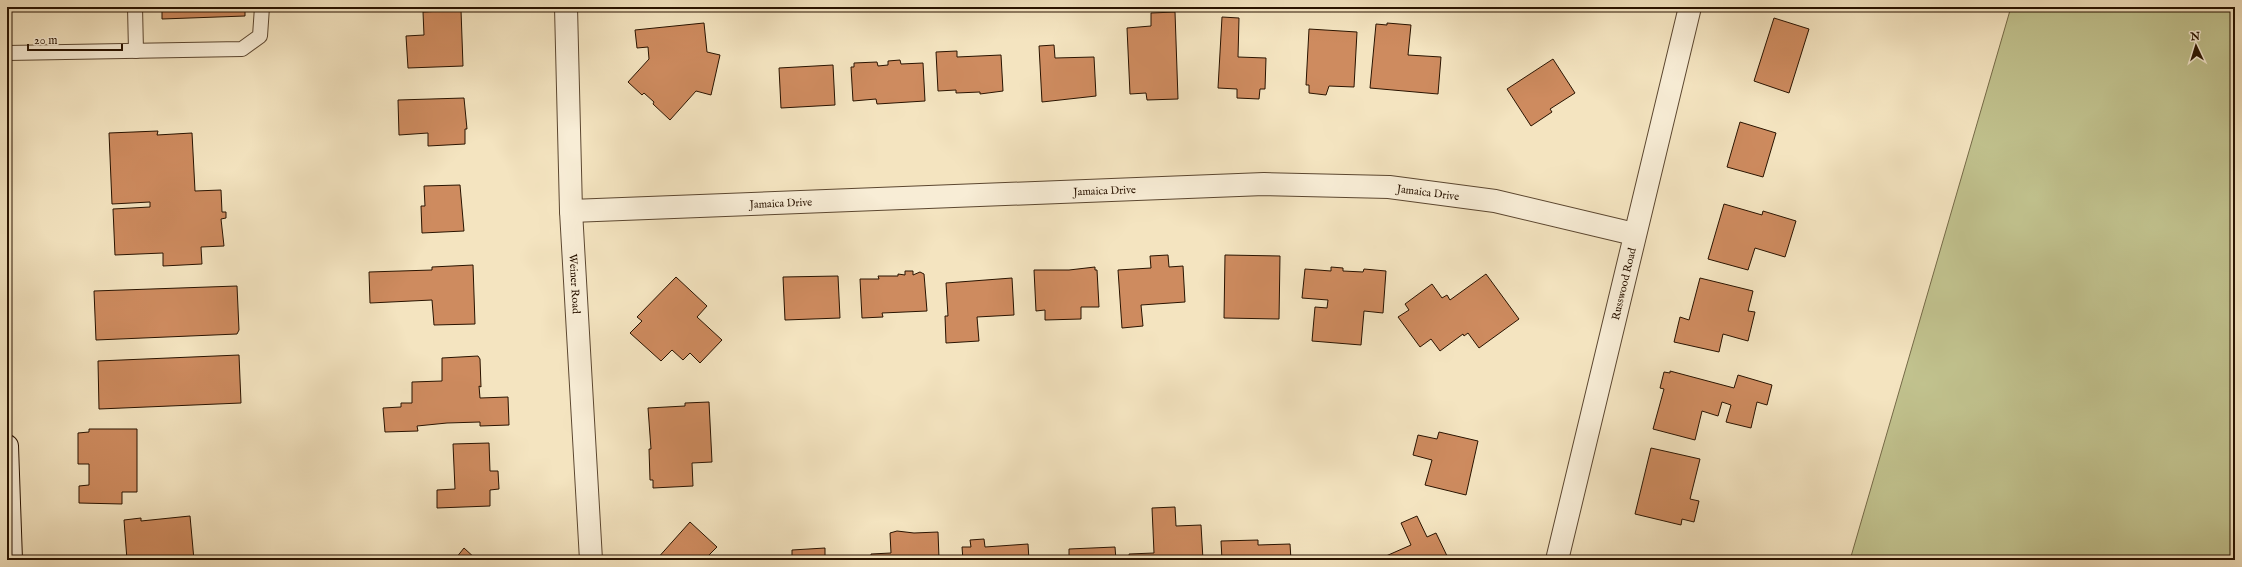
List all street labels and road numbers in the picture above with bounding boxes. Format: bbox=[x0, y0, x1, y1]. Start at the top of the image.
street label: Jamaica Drive bbox=[1394, 182, 1460, 204]
street label: Jamaica Drive bbox=[1071, 183, 1136, 200]
street label: Jamaica Drive bbox=[747, 196, 812, 212]
street label: Russwood Road bbox=[1609, 246, 1640, 322]
street label: Weiner Road bbox=[565, 253, 583, 314]

